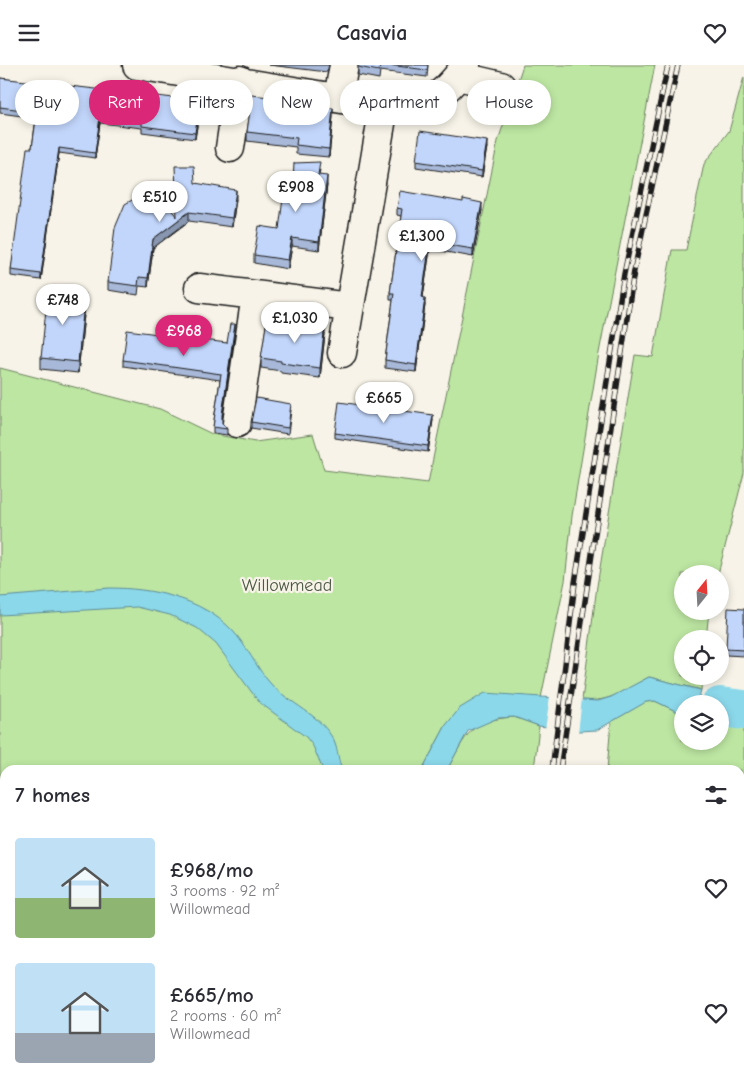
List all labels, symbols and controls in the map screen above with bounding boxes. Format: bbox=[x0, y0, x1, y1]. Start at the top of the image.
icon: menu bbox=[15, 19, 43, 47]
icon: heart bbox=[701, 19, 729, 47]
text: Casavia bbox=[337, 20, 407, 46]
chip: Buy bbox=[15, 80, 79, 125]
chip: Rent bbox=[89, 80, 160, 125]
chip: Filters bbox=[170, 80, 253, 125]
chip: New bbox=[263, 80, 330, 125]
chip: Apartment bbox=[340, 80, 457, 125]
chip: House bbox=[467, 80, 551, 125]
pin: £908 bbox=[266, 171, 326, 213]
text: £908 bbox=[278, 178, 314, 196]
pin: £510 bbox=[130, 181, 190, 223]
text: £510 bbox=[143, 188, 177, 206]
pin: £1,300 bbox=[381, 219, 463, 262]
text: £1,300 bbox=[399, 227, 445, 245]
pin: £748 bbox=[33, 283, 93, 326]
text: £748 bbox=[47, 291, 79, 309]
pin: £1,030 bbox=[254, 301, 336, 344]
text: £1,030 bbox=[272, 309, 318, 327]
pin: £968 bbox=[154, 315, 214, 357]
text: £968 bbox=[166, 322, 202, 340]
pin: £665 bbox=[354, 381, 414, 424]
text: £665 bbox=[366, 389, 402, 407]
north arrow bbox=[674, 565, 729, 620]
map controls bbox=[674, 565, 729, 750]
park label: Willowmead bbox=[242, 575, 332, 596]
button: locate bbox=[674, 630, 729, 685]
button: layers bbox=[674, 695, 729, 750]
icon: filters bbox=[702, 781, 730, 809]
text: 7 homes bbox=[15, 783, 90, 807]
icon: home bbox=[55, 858, 115, 918]
text: £968/mo bbox=[170, 858, 253, 882]
icon: heart bbox=[702, 874, 730, 902]
text: 3 rooms · 92 m² bbox=[170, 882, 279, 900]
text: Willowmead bbox=[170, 900, 250, 918]
icon: home bbox=[55, 983, 115, 1043]
text: £665/mo bbox=[170, 983, 254, 1007]
icon: heart bbox=[702, 999, 730, 1027]
text: 2 rooms · 60 m² bbox=[170, 1007, 281, 1025]
text: Willowmead bbox=[170, 1025, 250, 1043]

